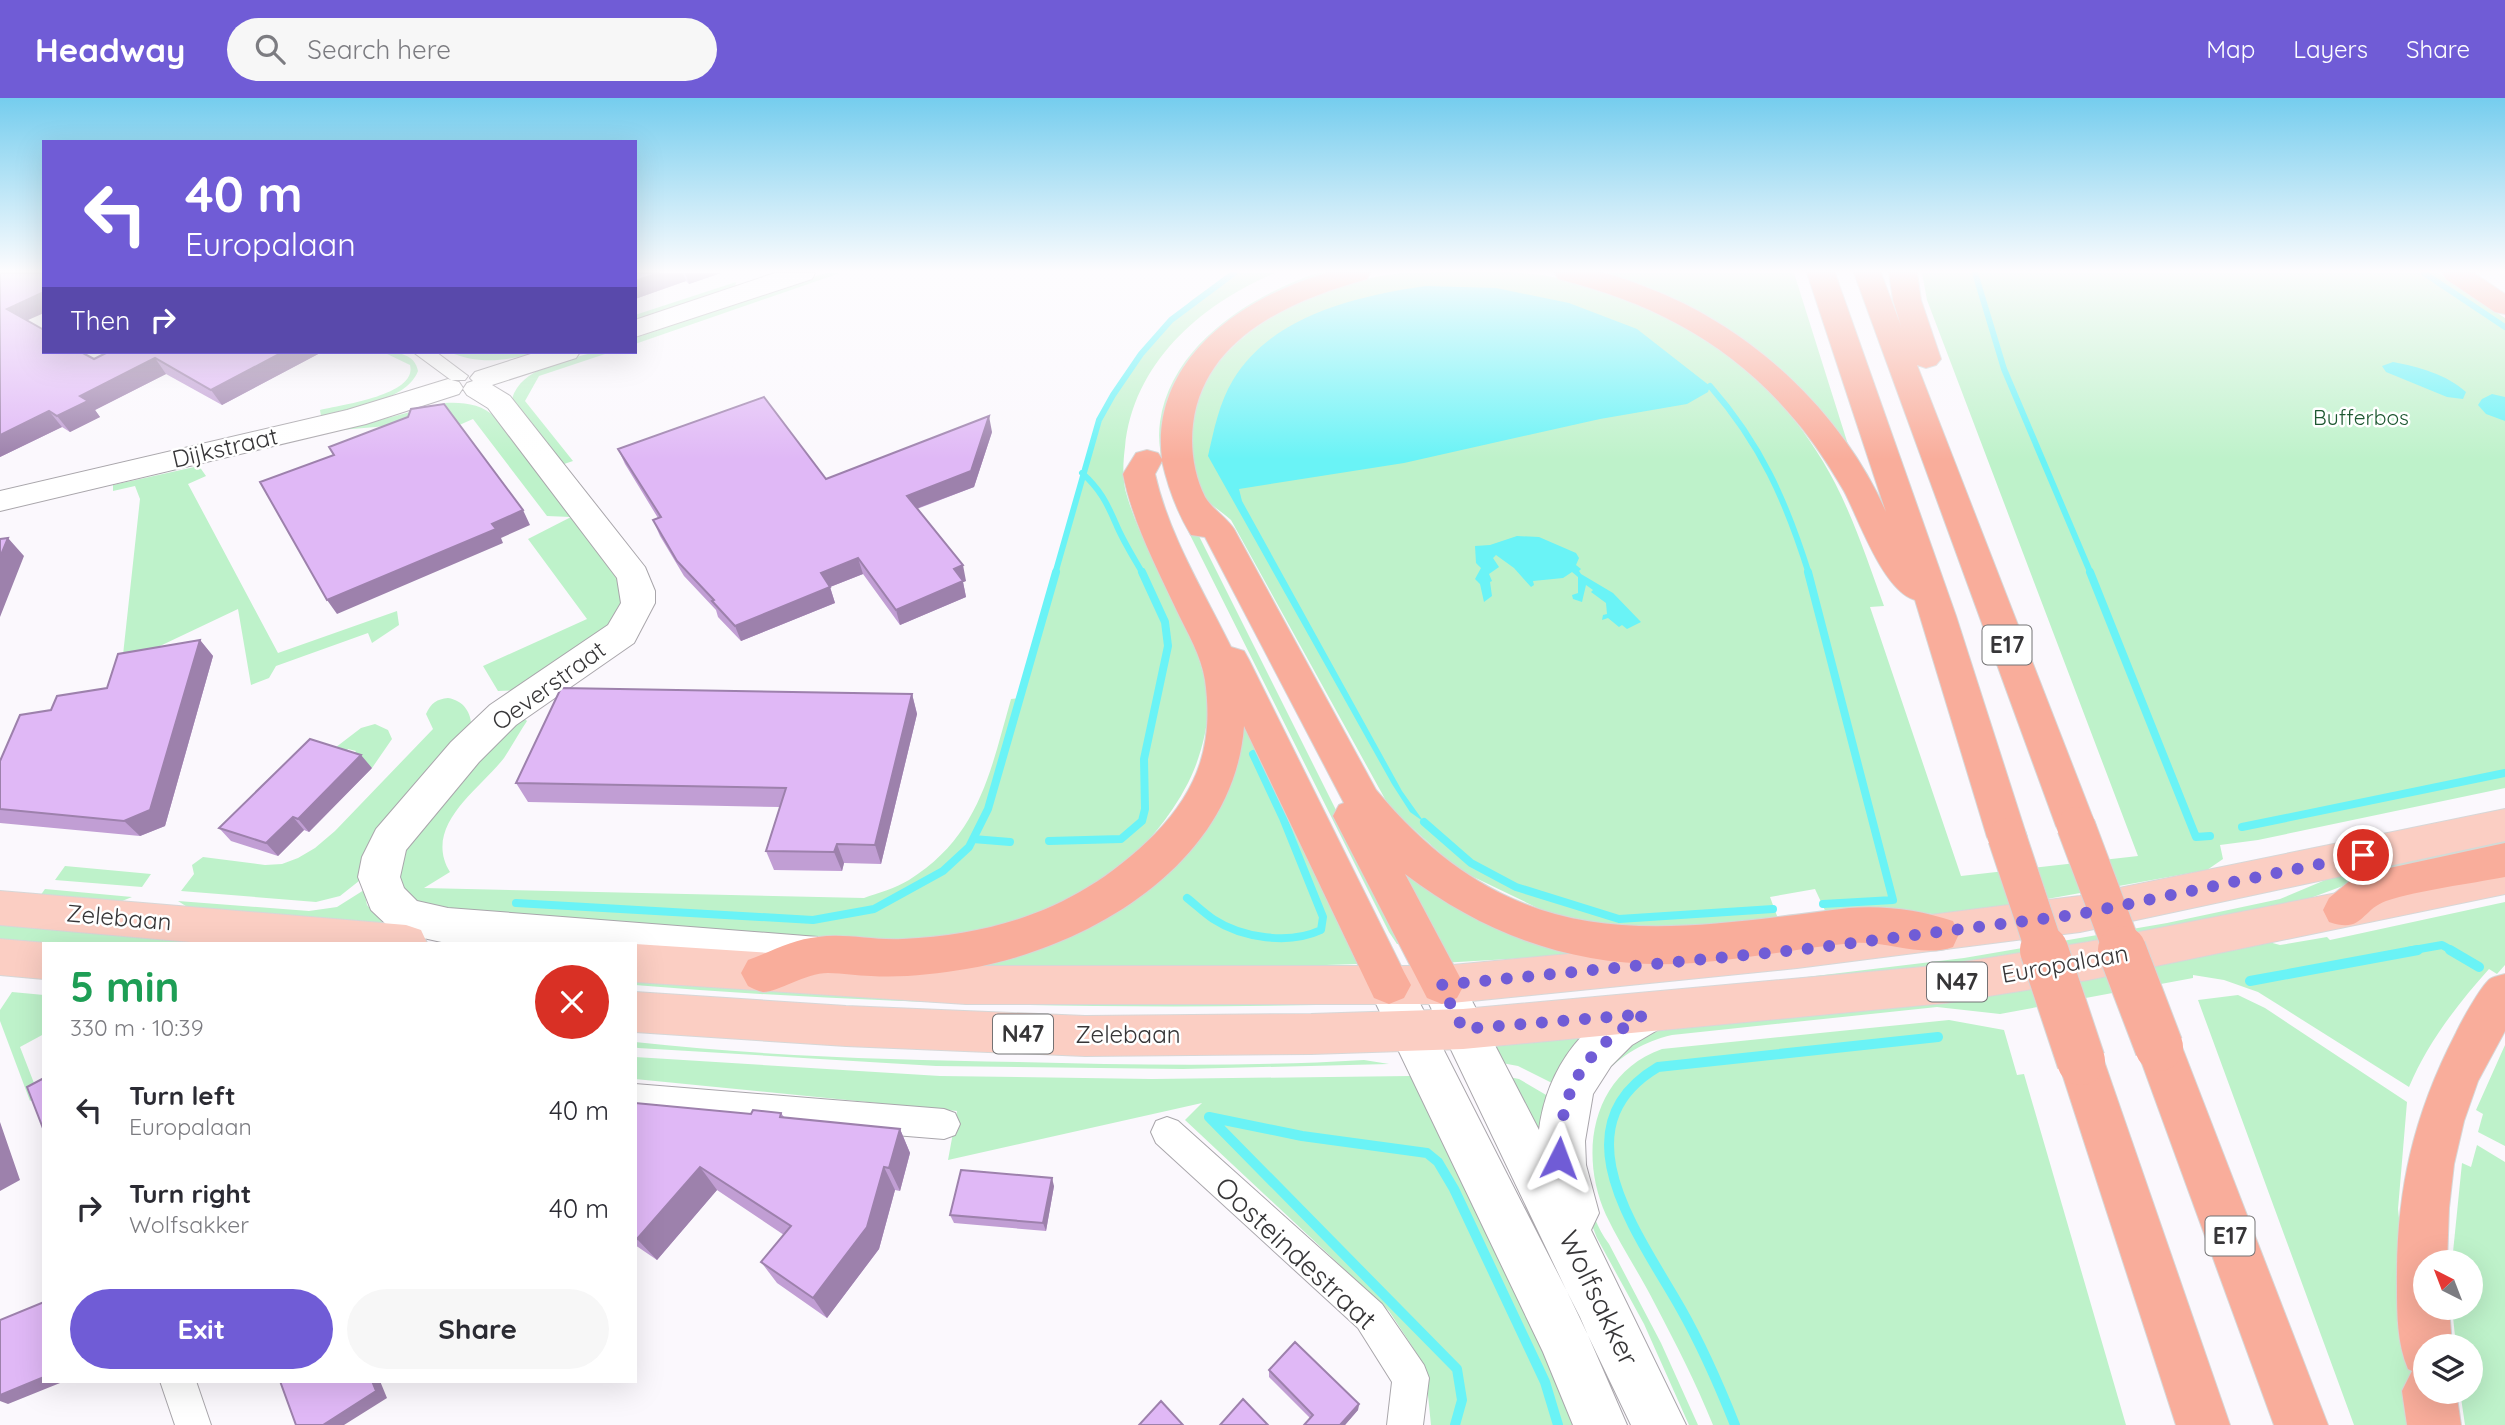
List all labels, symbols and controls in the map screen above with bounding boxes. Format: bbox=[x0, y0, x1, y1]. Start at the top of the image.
search box bbox=[227, 18, 717, 81]
text: Headway bbox=[35, 29, 185, 70]
icon: search bbox=[251, 30, 289, 68]
text: Search here bbox=[307, 33, 451, 66]
text: Map bbox=[2206, 34, 2255, 64]
text: Layers bbox=[2293, 34, 2368, 64]
text: Share bbox=[2406, 34, 2470, 64]
text: 40 m bbox=[185, 163, 303, 224]
icon: left bbox=[70, 168, 161, 259]
text: Europalaan bbox=[185, 224, 356, 264]
icon: right bbox=[144, 301, 182, 339]
text: Then bbox=[70, 304, 130, 337]
park label: Bufferbos bbox=[2313, 404, 2409, 430]
street label: Dijkstraat bbox=[169, 420, 280, 474]
road number: E17 bbox=[1982, 625, 2032, 664]
street label: Oeverstraat bbox=[486, 634, 611, 736]
pin bbox=[2333, 825, 2393, 885]
icon: arrive bbox=[2344, 836, 2382, 874]
street label: Zelebaan bbox=[65, 897, 173, 937]
street label: Europalaan bbox=[1999, 937, 2130, 989]
text: 5 min bbox=[70, 960, 180, 1013]
road number: N47 bbox=[1927, 962, 1987, 1002]
button: close bbox=[535, 965, 609, 1039]
text: 330 m · 10:39 bbox=[70, 1013, 203, 1042]
road number: N47 bbox=[993, 1015, 1053, 1054]
street label: Zelebaan bbox=[1075, 1019, 1181, 1049]
text: Turn left bbox=[129, 1079, 236, 1112]
icon: left bbox=[70, 1091, 108, 1129]
text: 40 m bbox=[549, 1094, 609, 1127]
text: Europalaan bbox=[129, 1112, 252, 1141]
position arrow bbox=[1522, 1121, 1596, 1195]
street label: Oosteindestraat bbox=[1208, 1169, 1385, 1337]
text: Turn right bbox=[129, 1177, 251, 1210]
icon: right bbox=[70, 1189, 108, 1227]
text: 40 m bbox=[549, 1192, 609, 1225]
text: Wolfsakker bbox=[129, 1210, 249, 1239]
road number: E17 bbox=[2206, 1217, 2254, 1256]
street label: Wolfsakker bbox=[1552, 1224, 1647, 1371]
north arrow bbox=[2413, 1250, 2483, 1320]
map controls bbox=[2413, 1250, 2483, 1404]
button: Exit bbox=[70, 1289, 333, 1369]
button: Share bbox=[347, 1289, 609, 1369]
button: layers bbox=[2413, 1334, 2483, 1404]

